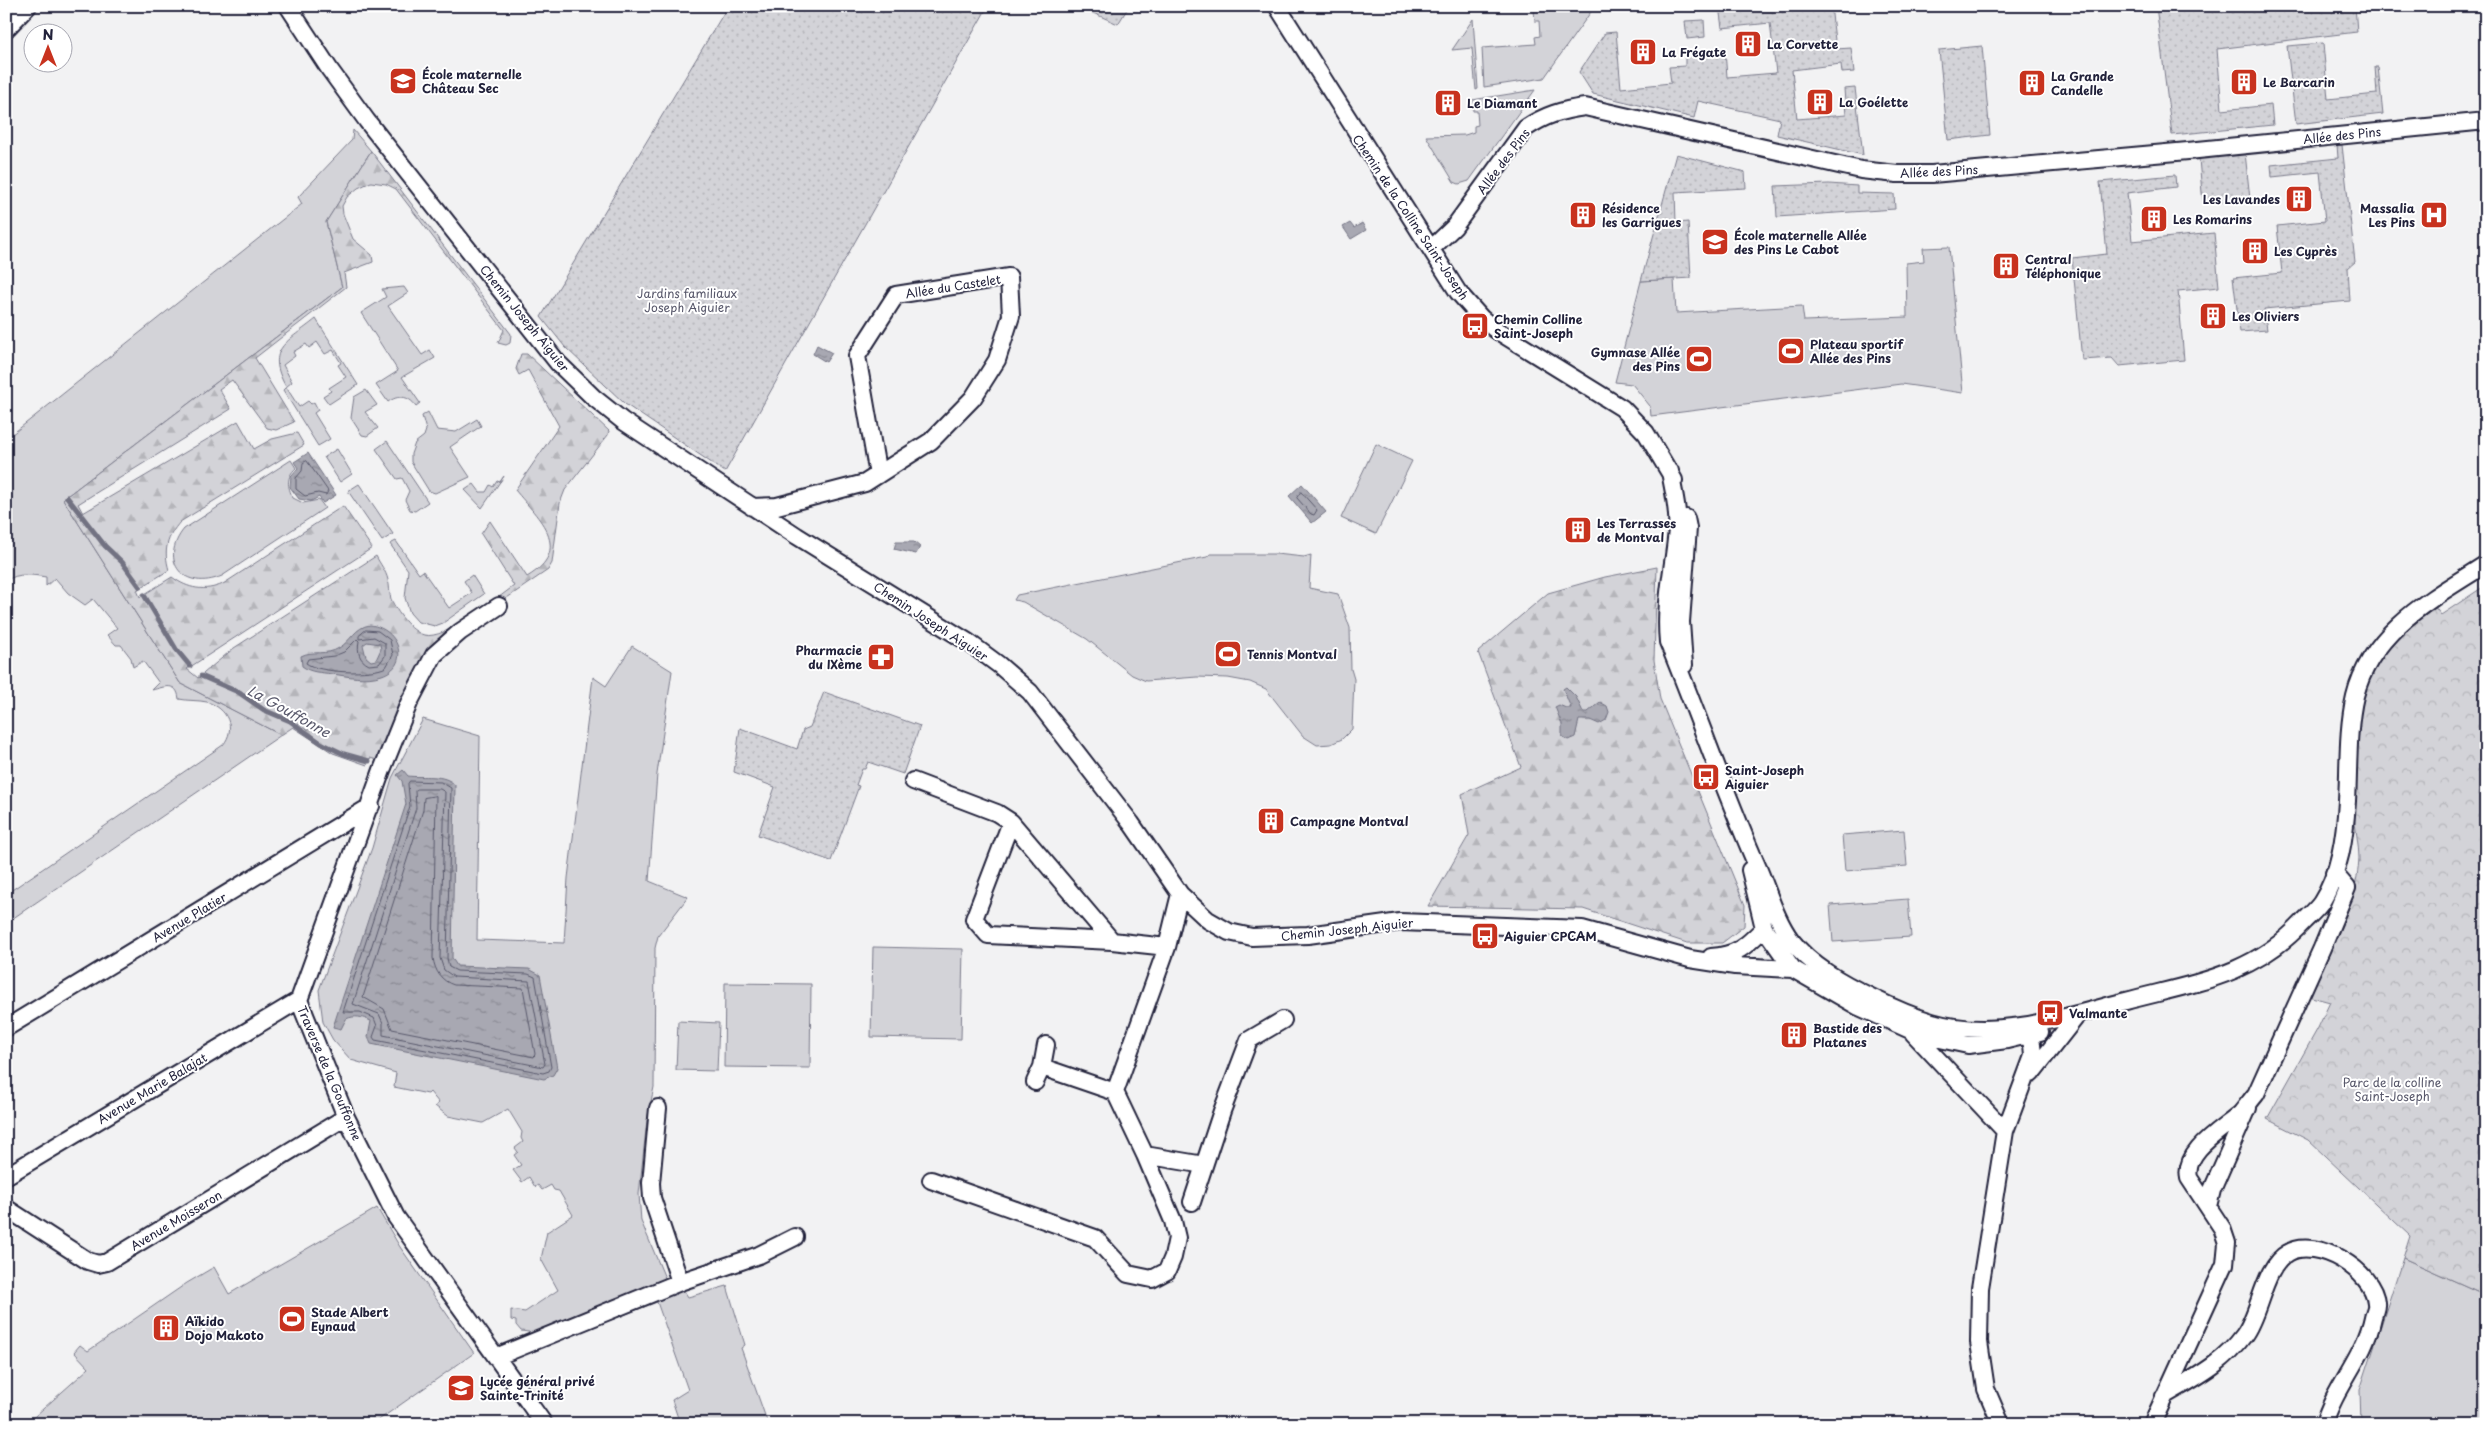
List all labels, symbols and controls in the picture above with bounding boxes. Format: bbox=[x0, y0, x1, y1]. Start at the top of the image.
north arrow bbox=[22, 22, 72, 72]
text: N bbox=[42, 24, 54, 45]
building icon: La Corvette bbox=[1733, 29, 1763, 59]
place label: La Corvette bbox=[1767, 35, 1839, 53]
building icon: La Frégate bbox=[1628, 37, 1658, 67]
place label: La Frégate bbox=[1662, 43, 1727, 61]
place label: École maternelle Château Sec bbox=[422, 65, 522, 97]
school or university icon: École maternelle Château Sec bbox=[388, 66, 418, 96]
place label: La Grande Candelle bbox=[2051, 67, 2114, 99]
building icon: Le Barcarin bbox=[2229, 67, 2259, 97]
building icon: La Grande Candelle bbox=[2017, 68, 2047, 98]
place label: Le Barcarin bbox=[2263, 73, 2335, 91]
building icon: La Goélette bbox=[1805, 87, 1835, 117]
building icon: Le Diamant bbox=[1433, 88, 1463, 118]
place label: La Goélette bbox=[1839, 93, 1908, 111]
place label: Le Diamant bbox=[1467, 94, 1538, 112]
street label: Allée des Pins bbox=[2302, 122, 2382, 148]
street label: Allée des Pins bbox=[1472, 124, 1534, 198]
street label: Chemin de la Colline Saint-Joseph bbox=[1349, 131, 1473, 303]
street label: Allée des Pins bbox=[1899, 160, 1979, 182]
building icon: Les Lavandes bbox=[2284, 184, 2314, 214]
place label: Les Lavandes bbox=[2203, 190, 2280, 208]
place label: Résidence les Garrigues bbox=[1602, 199, 1681, 231]
place label: Massalia Les Pins bbox=[2360, 199, 2416, 231]
building icon: Résidence les Garrigues bbox=[1568, 200, 1598, 230]
hospital icon: Massalia Les Pins bbox=[2419, 200, 2449, 230]
building icon: Les Romarins bbox=[2139, 204, 2169, 234]
place label: Les Romarins bbox=[2173, 210, 2252, 228]
place label: École maternelle Allée des Pins Le Cabot bbox=[1734, 226, 1867, 258]
school or university icon: École maternelle Allée des Pins Le Cabot bbox=[1700, 227, 1730, 257]
building icon: Les Cyprès bbox=[2240, 236, 2270, 266]
place label: Les Cyprès bbox=[2274, 242, 2337, 260]
place label: Central Téléphonique bbox=[2025, 250, 2102, 282]
building icon: Central Téléphonique bbox=[1991, 251, 2021, 281]
street label: Chemin Joseph Aiguier bbox=[476, 261, 574, 376]
street label: Allée du Castelet bbox=[904, 270, 1002, 302]
park label: Jardins familiaux Joseph Aiguier bbox=[637, 284, 737, 316]
building icon: Les Oliviers bbox=[2198, 301, 2228, 331]
place label: Les Oliviers bbox=[2232, 307, 2299, 325]
place label: Chemin Colline Saint-Joseph bbox=[1494, 310, 1583, 342]
bus stop icon: Chemin Colline Saint-Joseph bbox=[1460, 311, 1490, 341]
place label: Plateau sportif Allée des Pins bbox=[1810, 335, 1904, 367]
sports icon: Plateau sportif Allée des Pins bbox=[1776, 336, 1806, 366]
place label: Gymnase Allée des Pins bbox=[1591, 343, 1680, 375]
sports icon: Gymnase Allée des Pins bbox=[1684, 344, 1714, 374]
place label: Les Terrasses de Montval bbox=[1597, 514, 1676, 546]
building icon: Les Terrasses de Montval bbox=[1563, 515, 1593, 545]
street label: Chemin Joseph Aiguier bbox=[870, 577, 992, 665]
sports icon: Tennis Montval bbox=[1213, 639, 1243, 669]
place label: Pharmacie du IXème bbox=[796, 641, 862, 673]
pharmacy icon: Pharmacie du IXème bbox=[866, 642, 896, 672]
place label: Tennis Montval bbox=[1247, 645, 1337, 663]
water label: La Gouffonne bbox=[244, 680, 335, 743]
place label: Saint-Joseph Aiguier bbox=[1724, 761, 1804, 793]
bus stop icon: Saint-Joseph Aiguier bbox=[1691, 762, 1721, 792]
building icon: Campagne Montval bbox=[1256, 806, 1286, 836]
place label: Campagne Montval bbox=[1290, 812, 1409, 830]
street label: Avenue Platier bbox=[148, 887, 230, 946]
street label: Chemin Joseph Aiguier bbox=[1280, 913, 1415, 945]
bus stop icon: Aiguier CPCAM bbox=[1470, 921, 1500, 951]
place label: Aiguier CPCAM bbox=[1503, 927, 1597, 945]
bus stop icon: Valmante bbox=[2035, 998, 2065, 1028]
street label: Traverse de la Gouffonne bbox=[293, 1003, 367, 1143]
place label: Valmante bbox=[2069, 1004, 2128, 1022]
place label: Bastide des Platanes bbox=[1813, 1019, 1882, 1051]
building icon: Bastide des Platanes bbox=[1779, 1020, 1809, 1050]
street label: Avenue Marie Balajat bbox=[94, 1048, 210, 1128]
park label: Parc de la colline Saint-Joseph bbox=[2343, 1073, 2442, 1105]
street label: Avenue Moisseron bbox=[127, 1186, 225, 1254]
place label: Stade Albert Eynaud bbox=[311, 1303, 389, 1335]
sports icon: Stade Albert Eynaud bbox=[277, 1304, 307, 1334]
place label: Aïkido Dojo Makoto bbox=[185, 1312, 264, 1344]
building icon: Aïkido Dojo Makoto bbox=[151, 1313, 181, 1343]
place label: Lycée général privé Sainte-Trinité bbox=[480, 1372, 595, 1404]
school or university icon: Lycée général privé Sainte-Trinité bbox=[446, 1373, 476, 1403]

